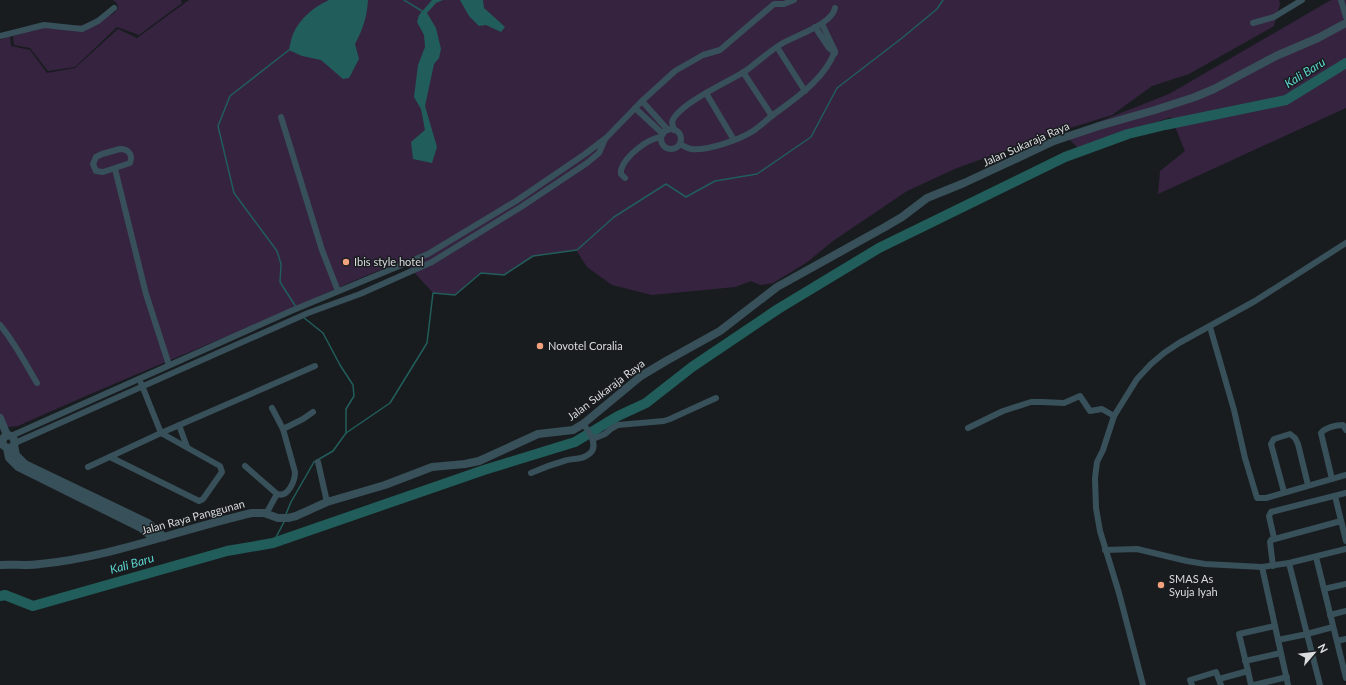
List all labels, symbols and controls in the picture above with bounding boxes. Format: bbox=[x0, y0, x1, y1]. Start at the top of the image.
water label: Kali Baru bbox=[1282, 54, 1328, 91]
street label: Jalan Sukaraja Raya bbox=[980, 119, 1071, 168]
place label: Ibis style hotel bbox=[354, 255, 424, 268]
marker: Ibis style hotel bbox=[341, 257, 351, 267]
place label: Novotel Coralia bbox=[548, 339, 623, 352]
marker: Novotel Coralia bbox=[535, 341, 545, 351]
street label: Jalan Sukaraja Raya bbox=[564, 356, 647, 423]
street label: Jalan Raya Panggunan bbox=[140, 496, 246, 537]
water label: Kali Baru bbox=[108, 550, 156, 577]
place label: SMAS As Syuja Iyah bbox=[1169, 572, 1218, 598]
marker: SMAS As Syuja Iyah bbox=[1156, 580, 1166, 590]
north arrow bbox=[1294, 633, 1334, 673]
text: N bbox=[1316, 641, 1331, 655]

